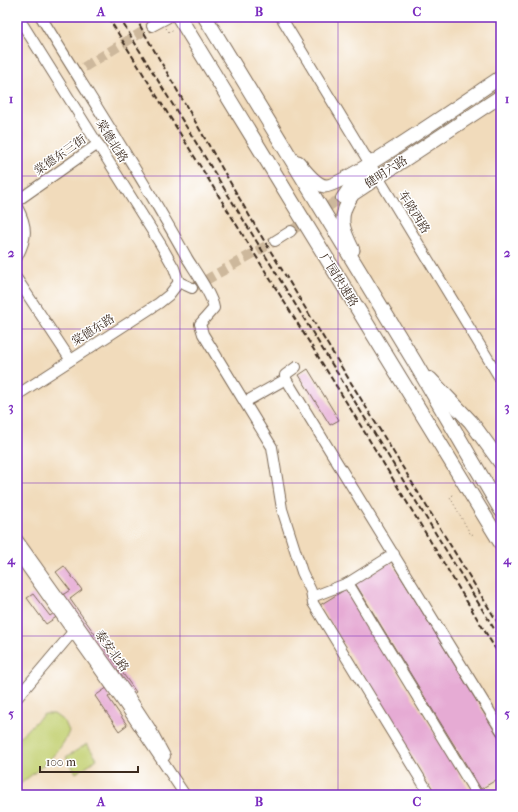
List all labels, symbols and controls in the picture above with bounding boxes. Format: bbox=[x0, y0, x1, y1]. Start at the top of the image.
text: A bbox=[96, 4, 106, 19]
text: B bbox=[255, 4, 264, 19]
text: C bbox=[413, 4, 422, 19]
text: 1 bbox=[9, 91, 14, 106]
text: 1 bbox=[505, 91, 510, 106]
street label: 棠德北路 bbox=[93, 117, 131, 165]
street label: 棠德东三街 bbox=[31, 131, 89, 178]
street label: 健明六路 bbox=[362, 153, 410, 191]
street label: 车陂西路 bbox=[395, 188, 433, 236]
text: 2 bbox=[8, 245, 15, 260]
text: 2 bbox=[504, 245, 511, 260]
street label: 广园快速路 bbox=[317, 251, 361, 309]
street label: 棠德东路 bbox=[69, 311, 117, 349]
text: 3 bbox=[8, 399, 14, 415]
text: 3 bbox=[504, 399, 510, 415]
text: 4 bbox=[6, 552, 16, 568]
text: 4 bbox=[502, 552, 512, 568]
street label: 泰安北路 bbox=[92, 627, 132, 675]
text: 5 bbox=[8, 706, 14, 721]
text: 5 bbox=[504, 706, 510, 721]
scale bar bbox=[40, 748, 138, 774]
text: 100 m bbox=[46, 755, 76, 769]
text: A bbox=[96, 794, 106, 809]
text: B bbox=[255, 794, 264, 809]
text: C bbox=[413, 794, 422, 809]

